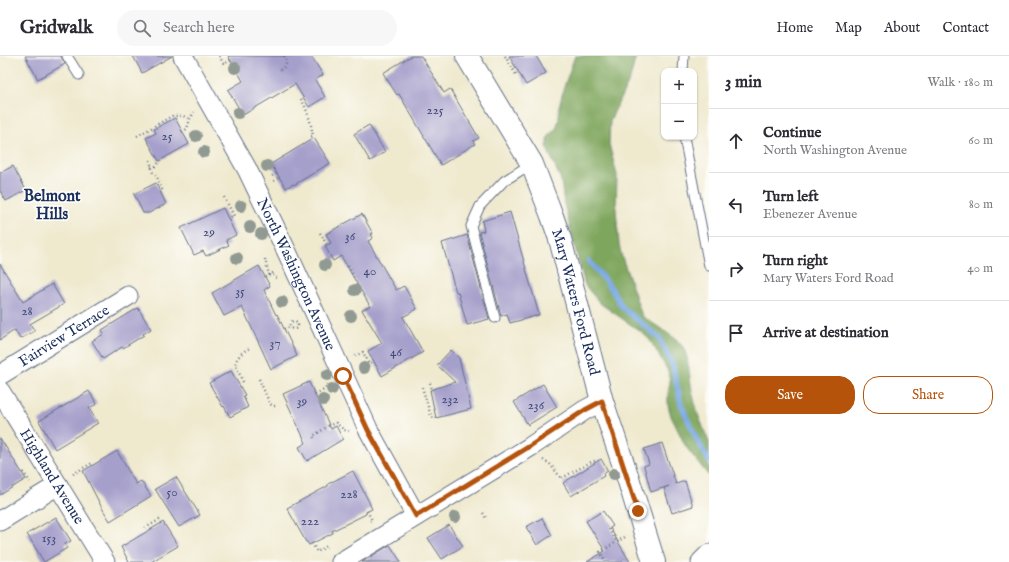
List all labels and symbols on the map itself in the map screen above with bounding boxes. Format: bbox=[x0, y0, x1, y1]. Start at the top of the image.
house number: 225 bbox=[427, 102, 444, 119]
house number: 25 bbox=[162, 128, 173, 145]
district label: Belmont Hills bbox=[23, 187, 81, 225]
street label: North Washington Avenue bbox=[253, 195, 340, 353]
house number: 29 bbox=[203, 224, 215, 241]
street label: Mary Waters Ford Road bbox=[548, 226, 605, 378]
house number: 36 bbox=[345, 228, 356, 245]
house number: 40 bbox=[364, 263, 376, 280]
house number: 35 bbox=[235, 283, 245, 300]
street label: Fairview Terrace bbox=[15, 300, 113, 371]
house number: 28 bbox=[21, 303, 33, 320]
house number: 37 bbox=[270, 335, 280, 352]
house number: 46 bbox=[390, 344, 402, 361]
route start bbox=[334, 367, 352, 385]
house number: 232 bbox=[441, 391, 459, 408]
house number: 39 bbox=[297, 393, 308, 410]
house number: 236 bbox=[528, 397, 545, 414]
street label: Highland Avenue bbox=[16, 425, 89, 528]
house number: 50 bbox=[166, 484, 178, 501]
house number: 228 bbox=[340, 486, 358, 503]
route end bbox=[629, 502, 647, 520]
house number: 222 bbox=[301, 513, 319, 530]
house number: 153 bbox=[42, 530, 56, 547]

